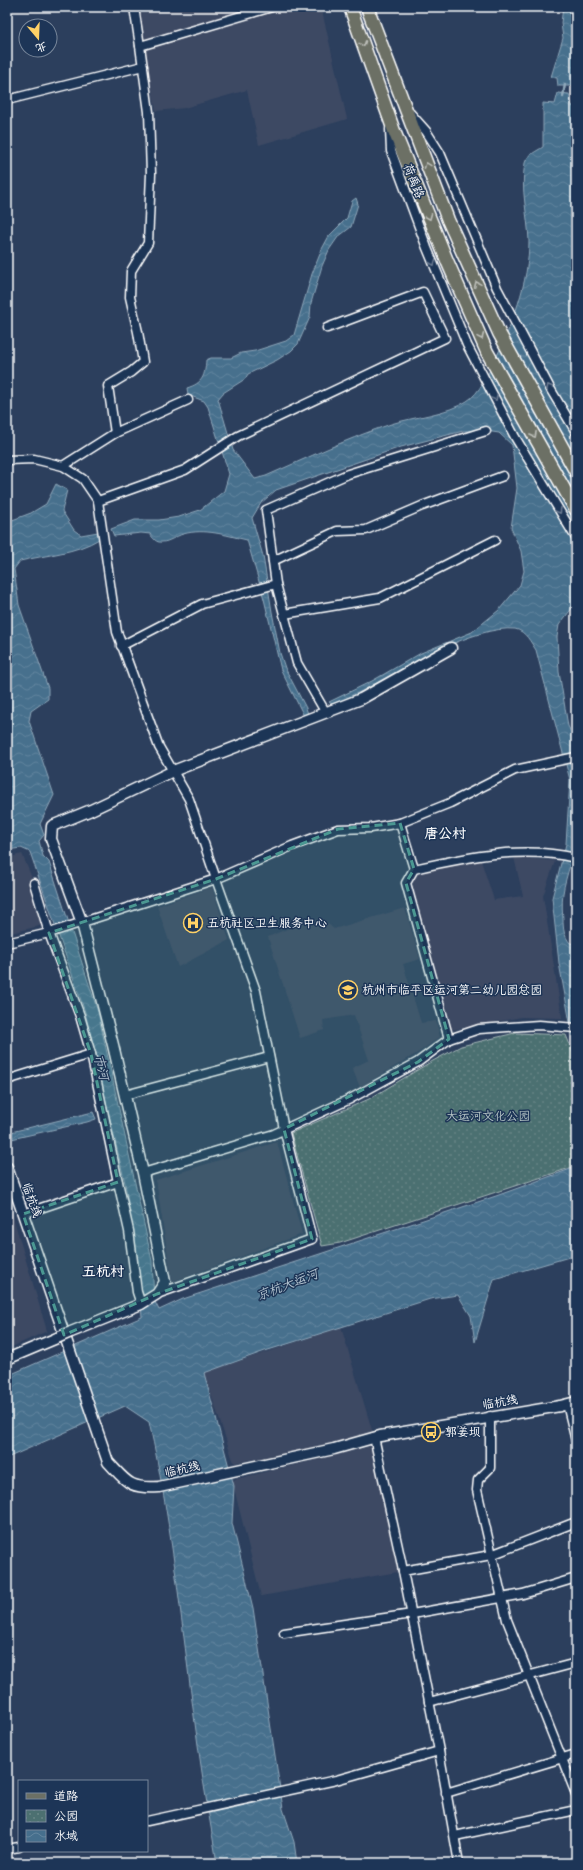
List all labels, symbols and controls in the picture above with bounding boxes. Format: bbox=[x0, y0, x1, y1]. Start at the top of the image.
north arrow bbox=[18, 18, 58, 58]
text: 北 bbox=[34, 39, 49, 56]
one-way arrow bbox=[358, 40, 366, 47]
street label: 荷禹路 bbox=[401, 161, 428, 200]
one-way arrow bbox=[423, 161, 431, 168]
one-way arrow bbox=[424, 213, 432, 221]
one-way arrow bbox=[428, 259, 436, 267]
one-way arrow bbox=[474, 281, 482, 289]
one-way arrow bbox=[476, 333, 484, 340]
one-way arrow bbox=[546, 383, 554, 391]
one-way arrow bbox=[490, 394, 497, 401]
one-way arrow bbox=[529, 431, 536, 438]
one-way arrow bbox=[555, 507, 562, 514]
district label: 唐公村 bbox=[424, 824, 466, 842]
hospital icon: 五杭社区卫生服务中心 bbox=[182, 912, 204, 934]
place label: 五杭社区卫生服务中心 bbox=[207, 915, 327, 930]
school or university icon: 杭州市临平区运河第二幼儿园总园 bbox=[337, 979, 359, 1001]
place label: 杭州市临平区运河第二幼儿园总园 bbox=[362, 982, 542, 997]
water label: 市河 bbox=[90, 1052, 113, 1084]
park label: 大运河文化公园 bbox=[446, 1108, 530, 1123]
street label: 临杭线 bbox=[20, 1180, 45, 1219]
district label: 五杭村 bbox=[82, 1262, 124, 1280]
water label: 京杭大运河 bbox=[254, 1264, 322, 1304]
street label: 临杭线 bbox=[481, 1391, 519, 1412]
bus stop icon: 郭姜坝 bbox=[420, 1421, 442, 1443]
place label: 郭姜坝 bbox=[445, 1424, 481, 1439]
street label: 临杭线 bbox=[163, 1457, 201, 1480]
legend bbox=[18, 1780, 148, 1852]
text: 道路 bbox=[54, 1788, 78, 1803]
text: 公园 bbox=[54, 1808, 78, 1823]
text: 水域 bbox=[54, 1828, 78, 1843]

